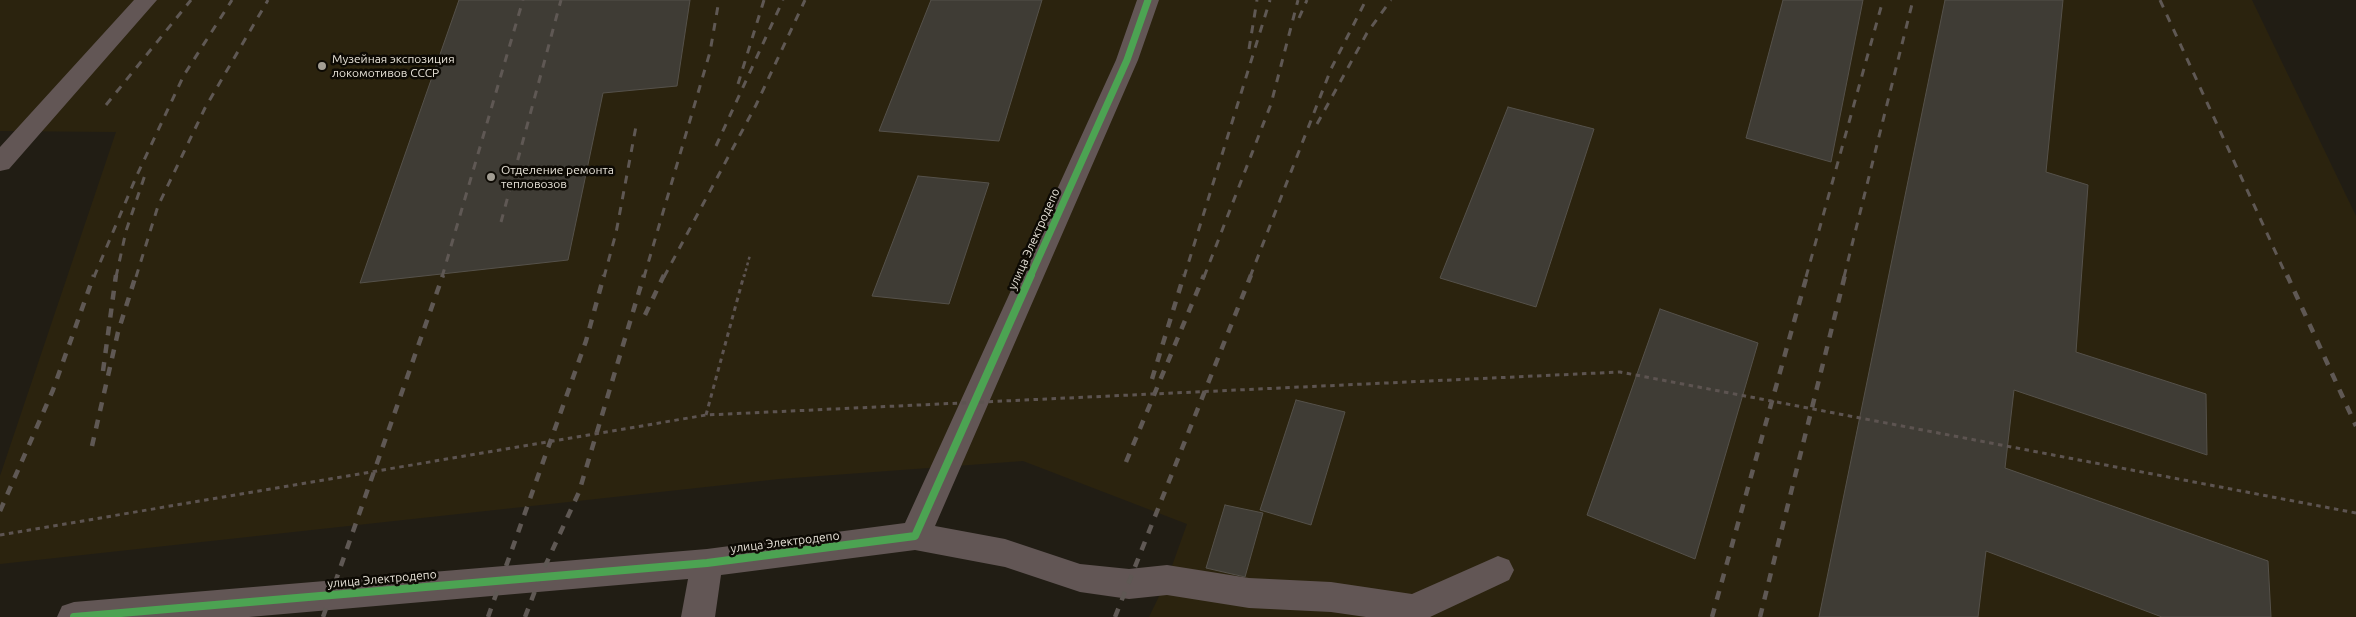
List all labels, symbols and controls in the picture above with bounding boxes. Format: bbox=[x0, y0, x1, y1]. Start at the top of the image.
place label: Музейная экспозиция локомотивов СССР bbox=[332, 52, 455, 80]
marker: Музейная экспозиция локомотивов СССР bbox=[316, 60, 328, 72]
place label: Отделение ремонта тепловозов bbox=[501, 163, 614, 191]
marker: Отделение ремонта тепловозов bbox=[485, 171, 497, 183]
street label: улица Электродепо bbox=[1005, 186, 1063, 292]
street label: улица Электродепо bbox=[730, 528, 840, 556]
street label: улица Электродепо bbox=[327, 567, 437, 591]

